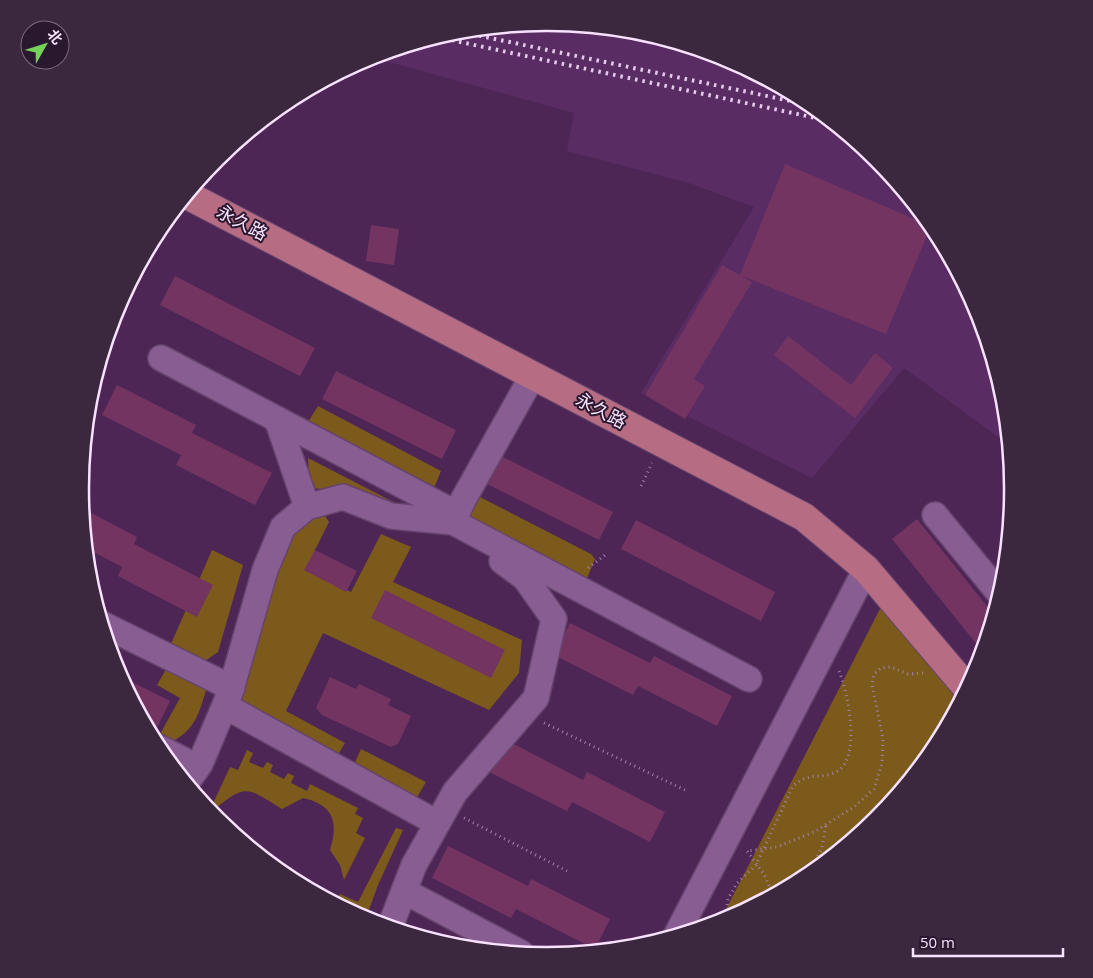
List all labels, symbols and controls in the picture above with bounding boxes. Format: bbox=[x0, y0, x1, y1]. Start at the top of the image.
north arrow bbox=[20, 20, 70, 70]
text: 北 bbox=[44, 25, 67, 48]
street label: 永久路 bbox=[213, 199, 272, 245]
street label: 永久路 bbox=[572, 387, 631, 433]
scale bar bbox=[913, 926, 1063, 958]
text: 50 m bbox=[920, 932, 955, 952]

